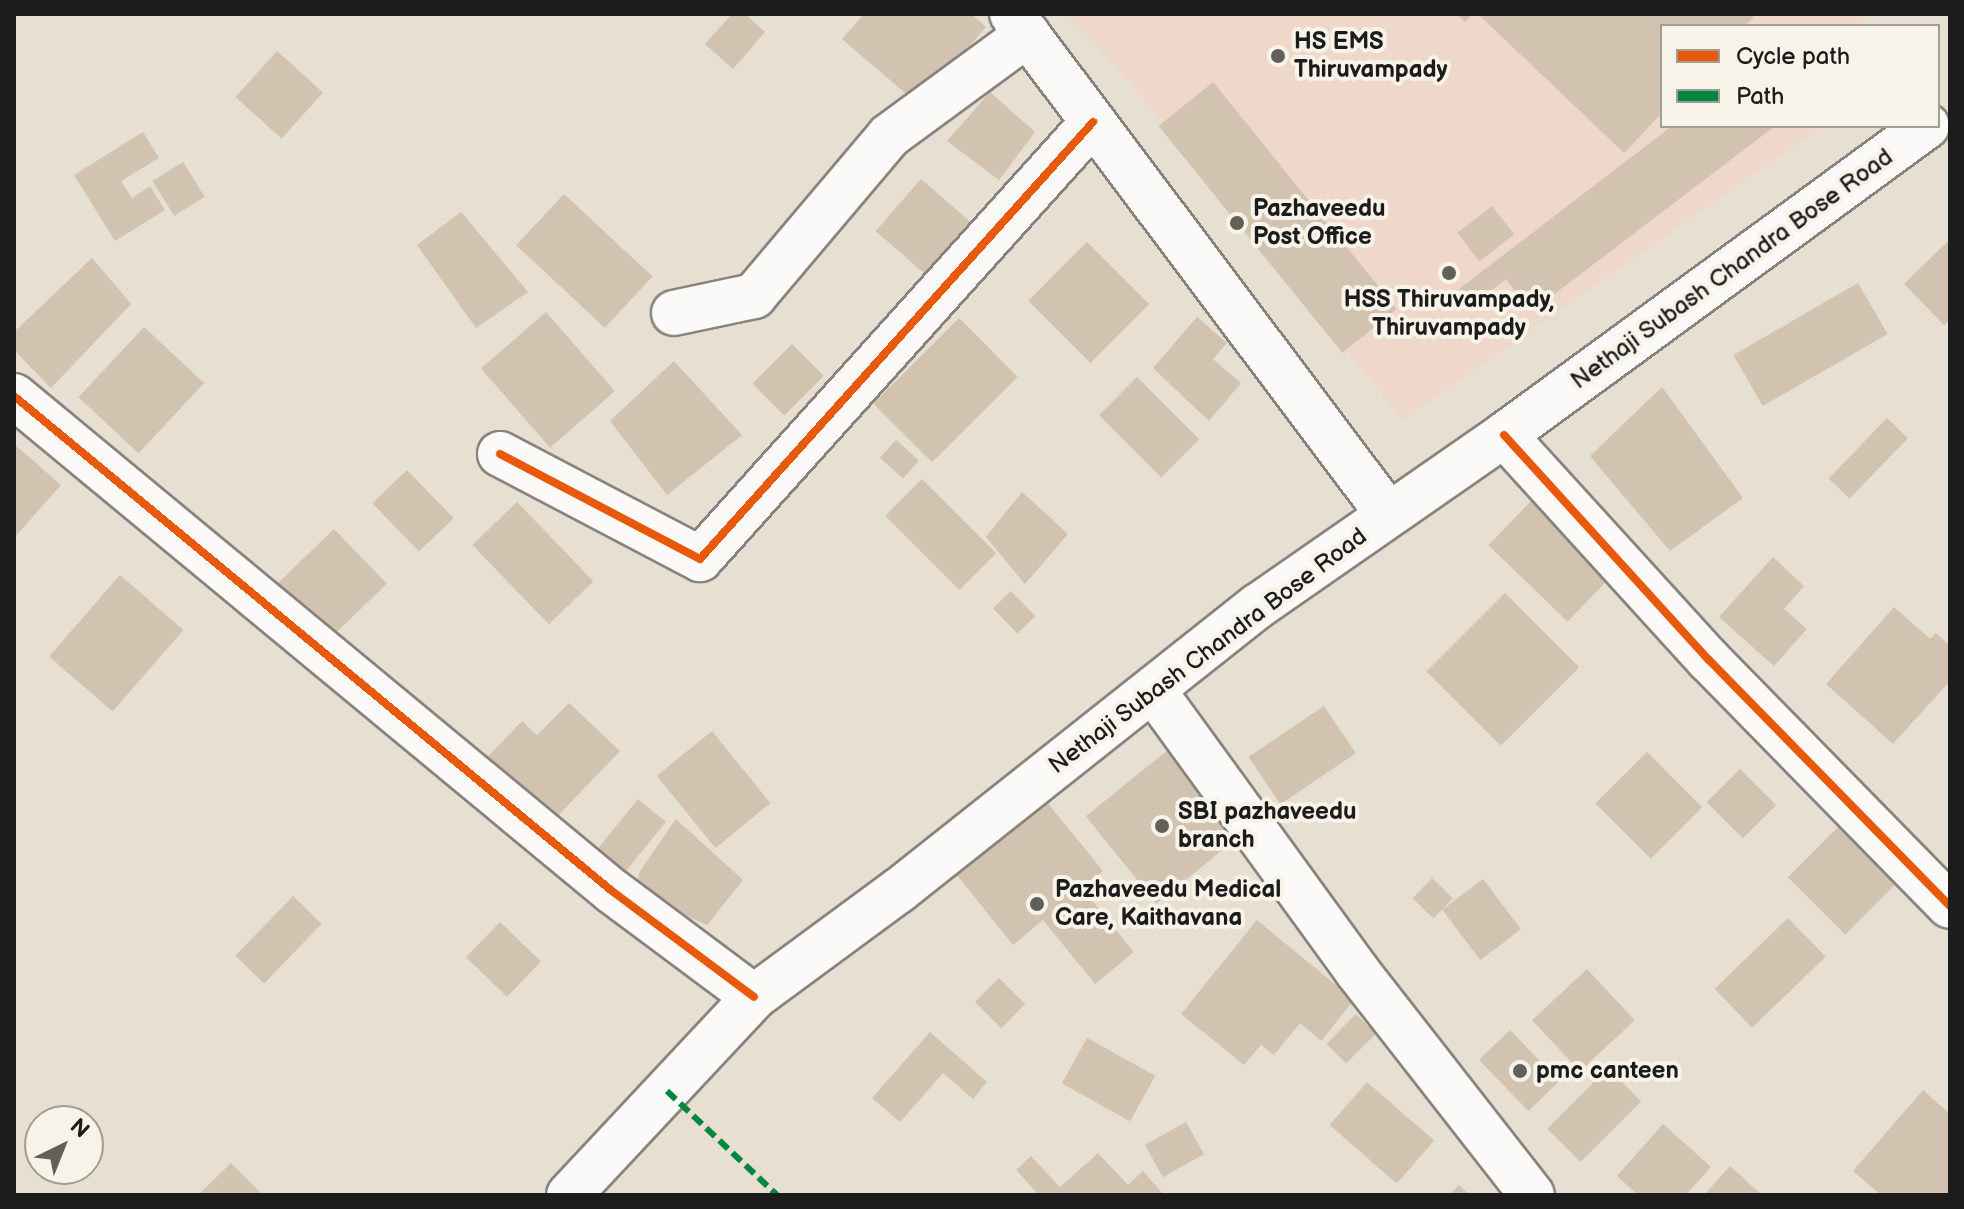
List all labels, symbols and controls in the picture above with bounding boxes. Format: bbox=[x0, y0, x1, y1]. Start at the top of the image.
legend bbox=[1660, 24, 1940, 128]
place label: HS EMS Thiruvampady bbox=[1294, 28, 1447, 84]
text: Cycle path bbox=[1736, 42, 1850, 71]
marker: HS EMS Thiruvampady bbox=[1269, 47, 1287, 65]
text: Path bbox=[1736, 82, 1784, 111]
street label: Nethaji Subash Chandra Bose Road bbox=[1565, 142, 1899, 396]
place label: Pazhaveedu Post Office bbox=[1253, 195, 1385, 251]
marker: Pazhaveedu Post Office bbox=[1228, 214, 1246, 232]
marker: HSS Thiruvampady, Thiruvampady bbox=[1440, 264, 1458, 282]
place label: HSS Thiruvampady, Thiruvampady bbox=[1344, 286, 1554, 342]
street label: Nethaji Subash Chandra Bose Road bbox=[1043, 522, 1373, 780]
place label: SBI pazhaveedu branch bbox=[1178, 798, 1356, 854]
marker: SBI pazhaveedu branch bbox=[1153, 817, 1171, 835]
place label: Pazhaveedu Medical Care, Kaithavana bbox=[1055, 876, 1281, 932]
marker: Pazhaveedu Medical Care, Kaithavana bbox=[1026, 893, 1048, 915]
place label: pmc canteen bbox=[1536, 1057, 1679, 1085]
marker: pmc canteen bbox=[1511, 1062, 1529, 1080]
north arrow bbox=[24, 1105, 104, 1185]
text: N bbox=[64, 1113, 95, 1144]

